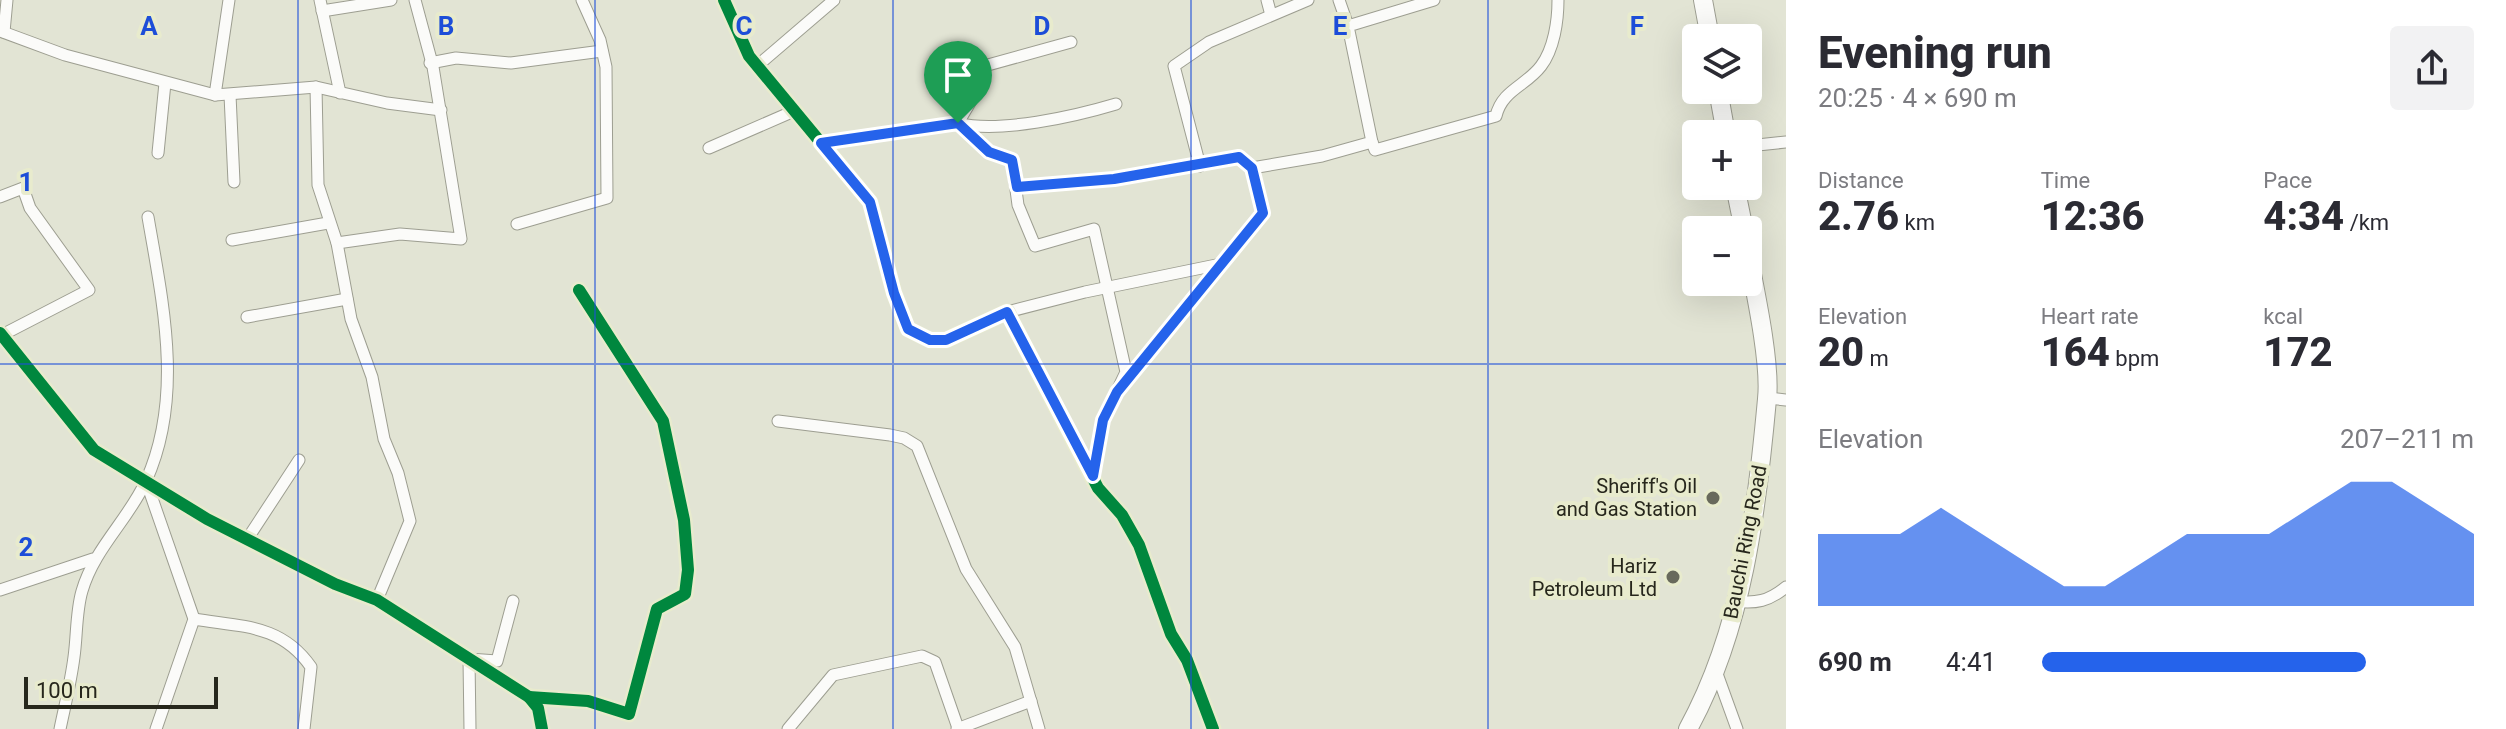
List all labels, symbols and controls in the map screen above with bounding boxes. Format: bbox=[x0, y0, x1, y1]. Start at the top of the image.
text: A bbox=[140, 11, 158, 41]
text: B bbox=[438, 11, 454, 41]
text: C bbox=[735, 11, 753, 41]
text: D bbox=[1034, 11, 1050, 41]
text: E bbox=[1333, 11, 1348, 41]
text: F bbox=[1630, 11, 1644, 41]
map controls bbox=[1682, 24, 1762, 296]
button: layers bbox=[1682, 24, 1762, 104]
button: share bbox=[2390, 26, 2474, 110]
text: Evening run bbox=[1818, 27, 2052, 79]
pin bbox=[924, 41, 992, 123]
icon: arrive bbox=[936, 53, 980, 97]
text: 20:25 · 4 × 690 m bbox=[1818, 83, 2017, 113]
button: + bbox=[1682, 120, 1762, 200]
text: 1 bbox=[19, 167, 33, 197]
text: Distance bbox=[1818, 168, 1904, 193]
text: Time bbox=[2041, 168, 2090, 193]
text: Pace bbox=[2263, 168, 2312, 193]
text: 2.76 bbox=[1818, 193, 1899, 240]
text: 12:36 bbox=[2041, 193, 2145, 240]
text: 4:34 bbox=[2263, 193, 2344, 240]
text: km bbox=[1899, 210, 1935, 235]
text: /km bbox=[2344, 210, 2389, 235]
button: − bbox=[1682, 216, 1762, 296]
text: Elevation bbox=[1818, 304, 1907, 329]
text: Heart rate bbox=[2041, 304, 2139, 329]
text: kcal bbox=[2263, 304, 2303, 329]
text: 20 bbox=[1818, 329, 1864, 376]
text: 164 bbox=[2041, 329, 2110, 376]
text: 172 bbox=[2263, 329, 2333, 376]
text: m bbox=[1864, 346, 1889, 371]
text: bpm bbox=[2110, 346, 2159, 371]
text: Elevation bbox=[1818, 424, 1923, 454]
text: 207–211 m bbox=[2340, 424, 2474, 454]
street label: Bauchi Ring Road bbox=[1718, 463, 1772, 621]
place label: Sheriff's Oil and Gas Station bbox=[1556, 474, 1697, 521]
marker: Sheriff's Oil and Gas Station bbox=[1704, 489, 1722, 507]
text: 2 bbox=[19, 532, 33, 562]
place label: Hariz Petroleum Ltd bbox=[1532, 554, 1657, 601]
marker: Hariz Petroleum Ltd bbox=[1664, 568, 1682, 586]
text: 690 m bbox=[1818, 647, 1892, 677]
text: 4:41 bbox=[1946, 647, 1996, 677]
scale bar bbox=[24, 673, 218, 709]
text: 100 m bbox=[36, 678, 98, 703]

